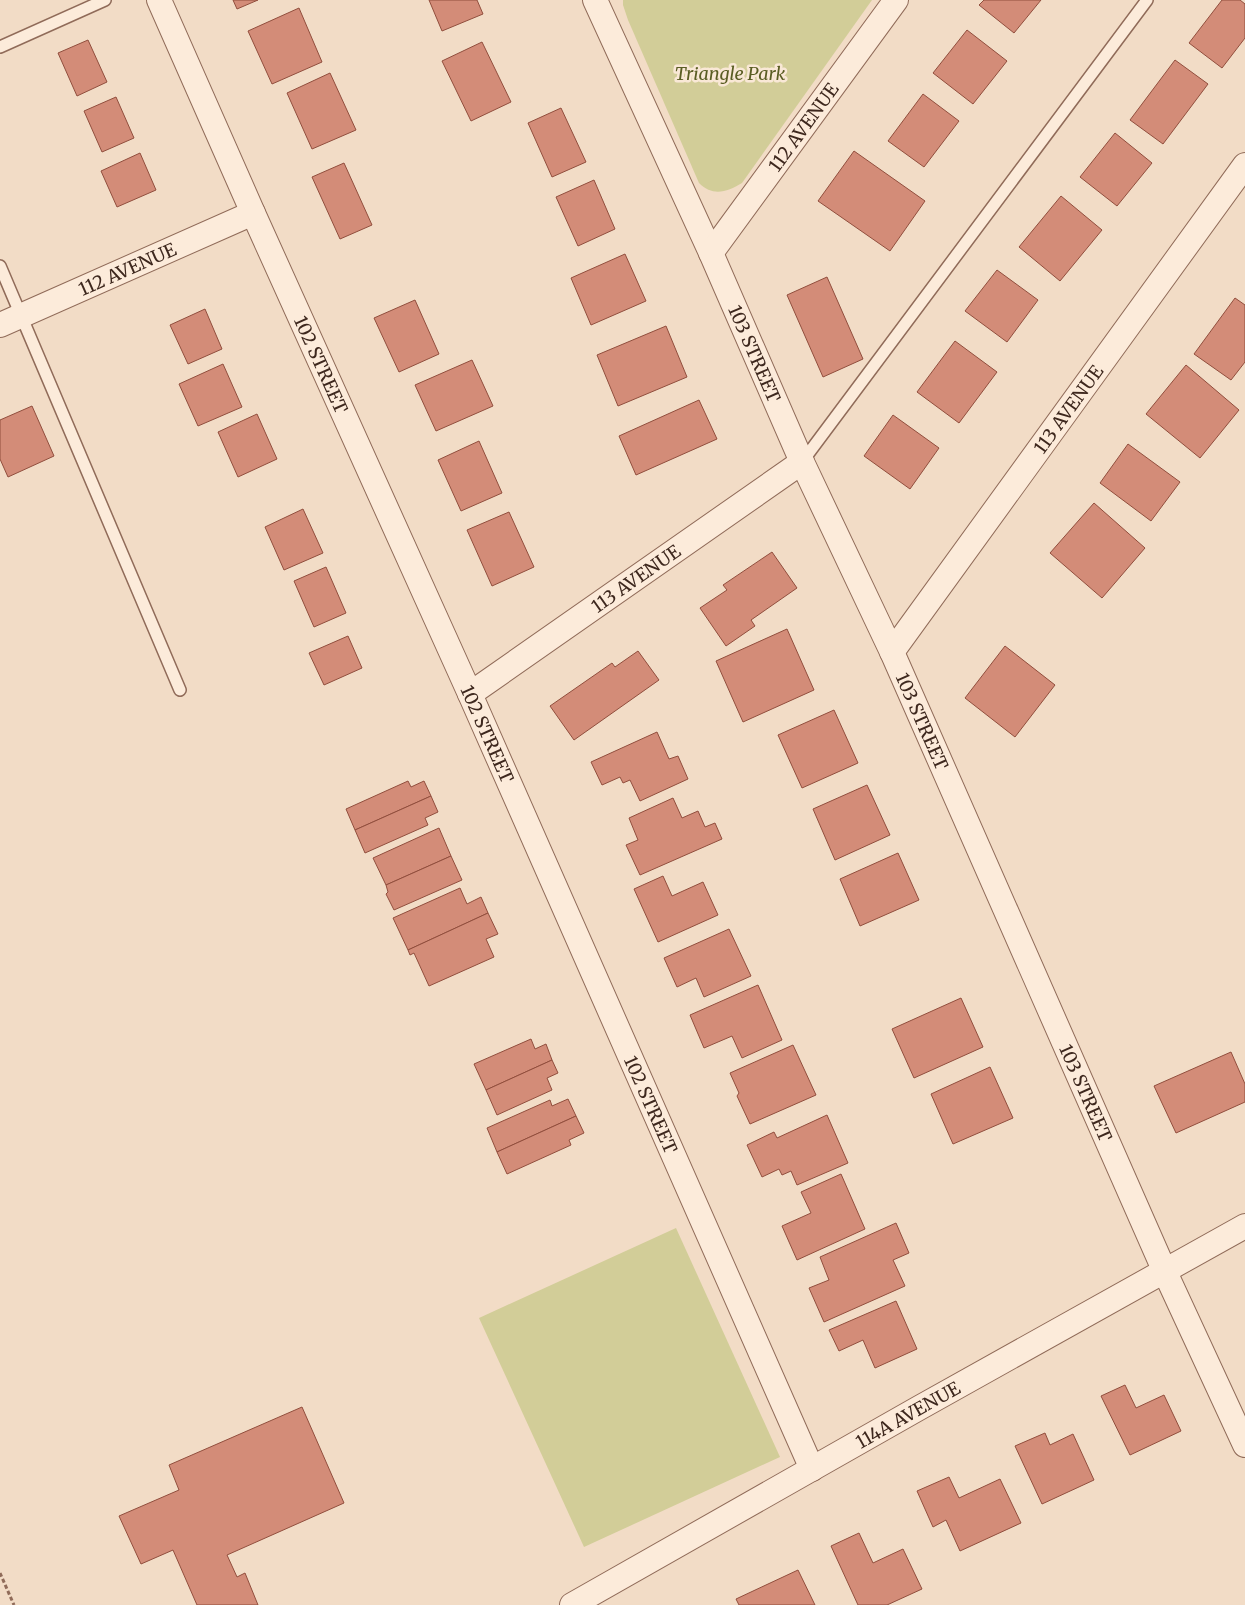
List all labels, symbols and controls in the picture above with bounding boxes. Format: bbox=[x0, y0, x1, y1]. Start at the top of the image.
park label: Triangle Park bbox=[675, 62, 785, 85]
street label: 112 AVENUE bbox=[763, 78, 843, 176]
street label: 112 AVENUE bbox=[75, 237, 180, 300]
street label: 103 STREET bbox=[724, 301, 786, 406]
street label: 102 STREET bbox=[289, 312, 353, 417]
street label: 113 AVENUE bbox=[1028, 360, 1108, 458]
street label: 113 AVENUE bbox=[587, 539, 685, 617]
street label: 103 STREET bbox=[891, 669, 954, 774]
street label: 102 STREET bbox=[456, 681, 519, 787]
street label: 103 STREET bbox=[1055, 1041, 1118, 1145]
street label: 102 STREET bbox=[620, 1052, 683, 1157]
street label: 114A AVENUE bbox=[851, 1376, 965, 1453]

